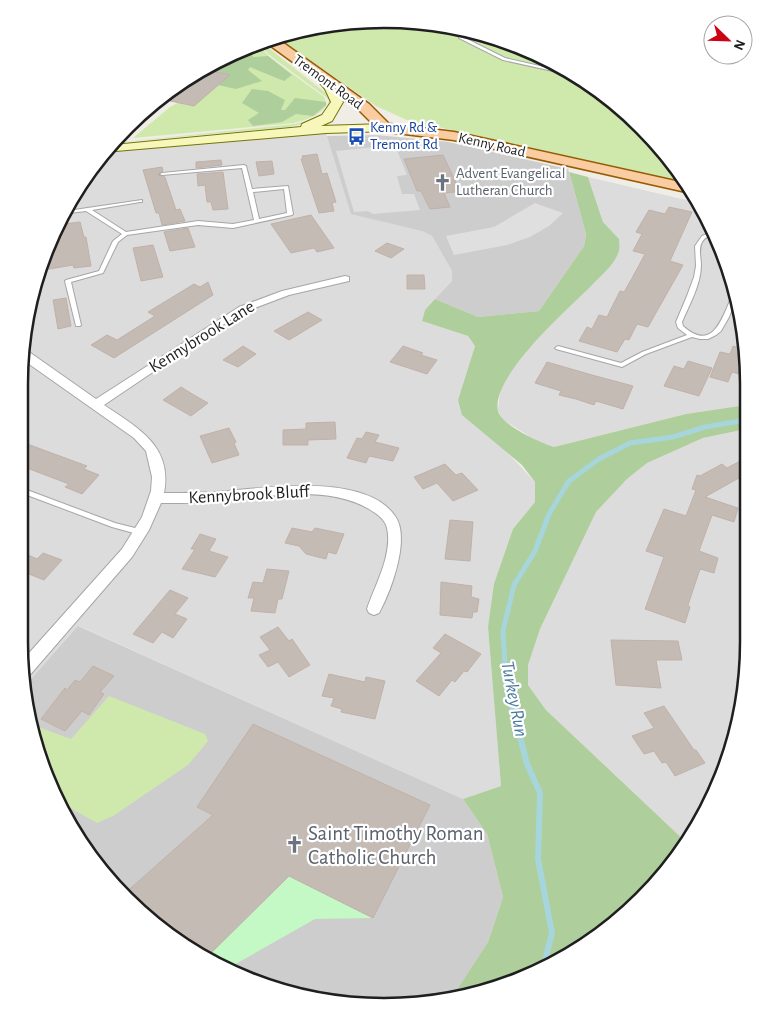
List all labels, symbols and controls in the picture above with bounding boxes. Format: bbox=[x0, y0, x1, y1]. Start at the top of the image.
north arrow bbox=[703, 15, 753, 65]
text: N bbox=[731, 37, 747, 52]
street label: Tremont Road bbox=[290, 52, 366, 112]
place label: Kenny Rd & Tremont Rd bbox=[370, 120, 438, 152]
bus stop icon: Kenny Rd & Tremont Rd bbox=[346, 126, 366, 146]
street label: Kenny Road bbox=[457, 130, 527, 160]
place label: Advent Evangelical Lutheran Church bbox=[456, 166, 565, 198]
church icon: Advent Evangelical Lutheran Church bbox=[432, 172, 452, 192]
street label: Kennybrook Lane bbox=[146, 297, 258, 377]
street label: Kennybrook Bluff bbox=[188, 483, 312, 507]
water label: Turkey Run bbox=[497, 660, 531, 738]
place label: Saint Timothy Roman Catholic Church bbox=[308, 823, 484, 868]
church icon: Saint Timothy Roman Catholic Church bbox=[284, 835, 304, 855]

